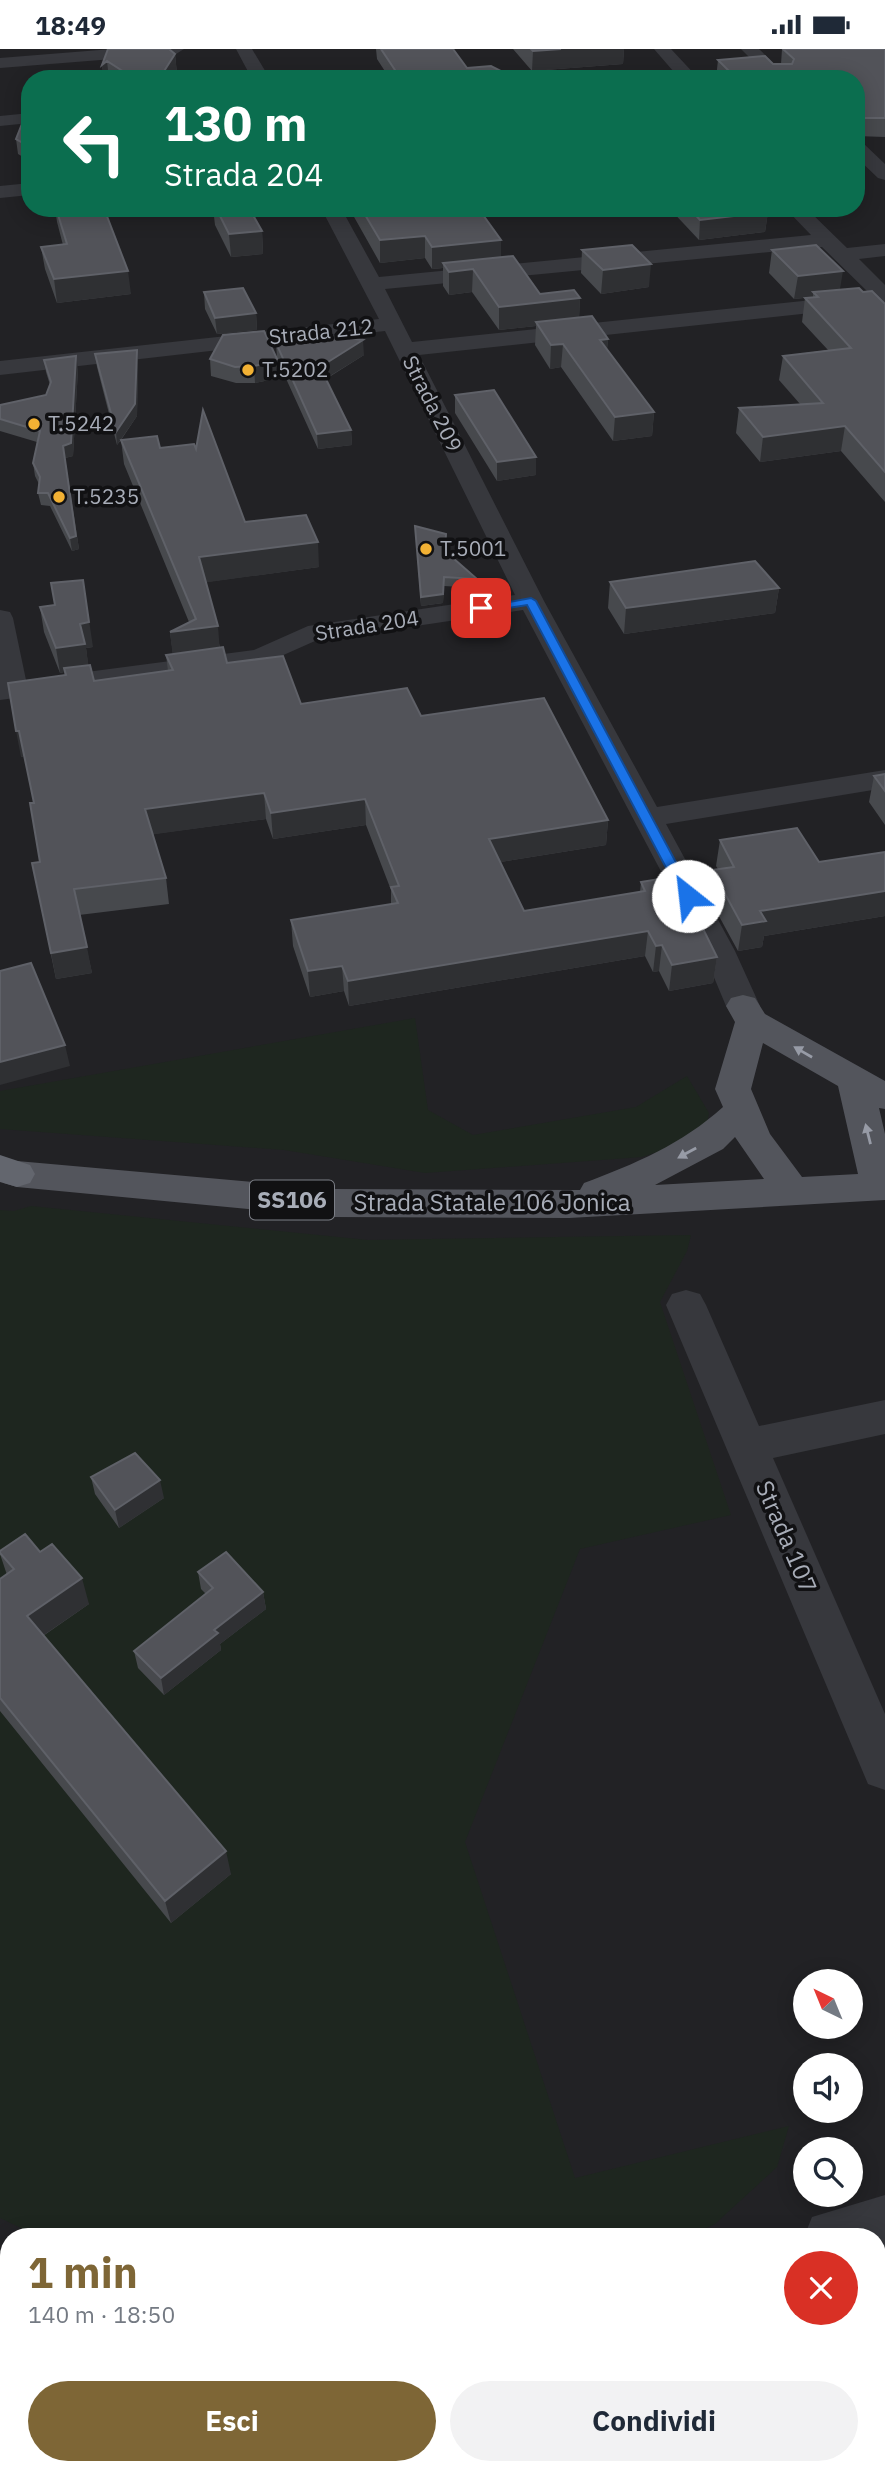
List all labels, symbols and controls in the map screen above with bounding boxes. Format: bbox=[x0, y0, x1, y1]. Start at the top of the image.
text: 18:49 bbox=[35, 8, 106, 42]
text: 130 m bbox=[164, 91, 308, 154]
icon: left bbox=[49, 98, 140, 189]
text: Strada 204 bbox=[164, 153, 323, 195]
street label: Strada 212 bbox=[267, 312, 374, 350]
street label: Strada 209 bbox=[397, 351, 469, 456]
place label: T.5202 bbox=[262, 355, 328, 383]
marker: T.5202 bbox=[240, 362, 256, 378]
place label: T.5242 bbox=[48, 409, 114, 437]
marker: T.5242 bbox=[26, 416, 42, 432]
place label: T.5235 bbox=[73, 482, 139, 510]
marker: T.5235 bbox=[51, 489, 67, 505]
place label: T.5001 bbox=[440, 534, 506, 562]
marker: T.5001 bbox=[418, 541, 434, 557]
pin bbox=[451, 578, 511, 638]
icon: arrive bbox=[462, 589, 500, 627]
street label: Strada 204 bbox=[313, 603, 421, 647]
position arrow bbox=[651, 859, 725, 933]
one-way arrow bbox=[794, 1046, 813, 1058]
one-way arrow bbox=[862, 1123, 873, 1145]
one-way arrow bbox=[678, 1147, 697, 1159]
road number: SS106 bbox=[250, 1181, 334, 1219]
street label: Strada Statale 106 Jonica bbox=[353, 1186, 631, 1218]
street label: Strada 107 bbox=[749, 1475, 825, 1598]
north arrow bbox=[793, 1969, 863, 2039]
map controls bbox=[793, 1969, 863, 2207]
button: sound bbox=[793, 2053, 863, 2123]
button: search bbox=[793, 2137, 863, 2207]
text: 1 min bbox=[28, 2245, 138, 2300]
button: close bbox=[784, 2251, 858, 2325]
text: 140 m · 18:50 bbox=[28, 2299, 175, 2329]
button: Esci bbox=[28, 2381, 436, 2461]
button: Condividi bbox=[450, 2381, 858, 2461]

